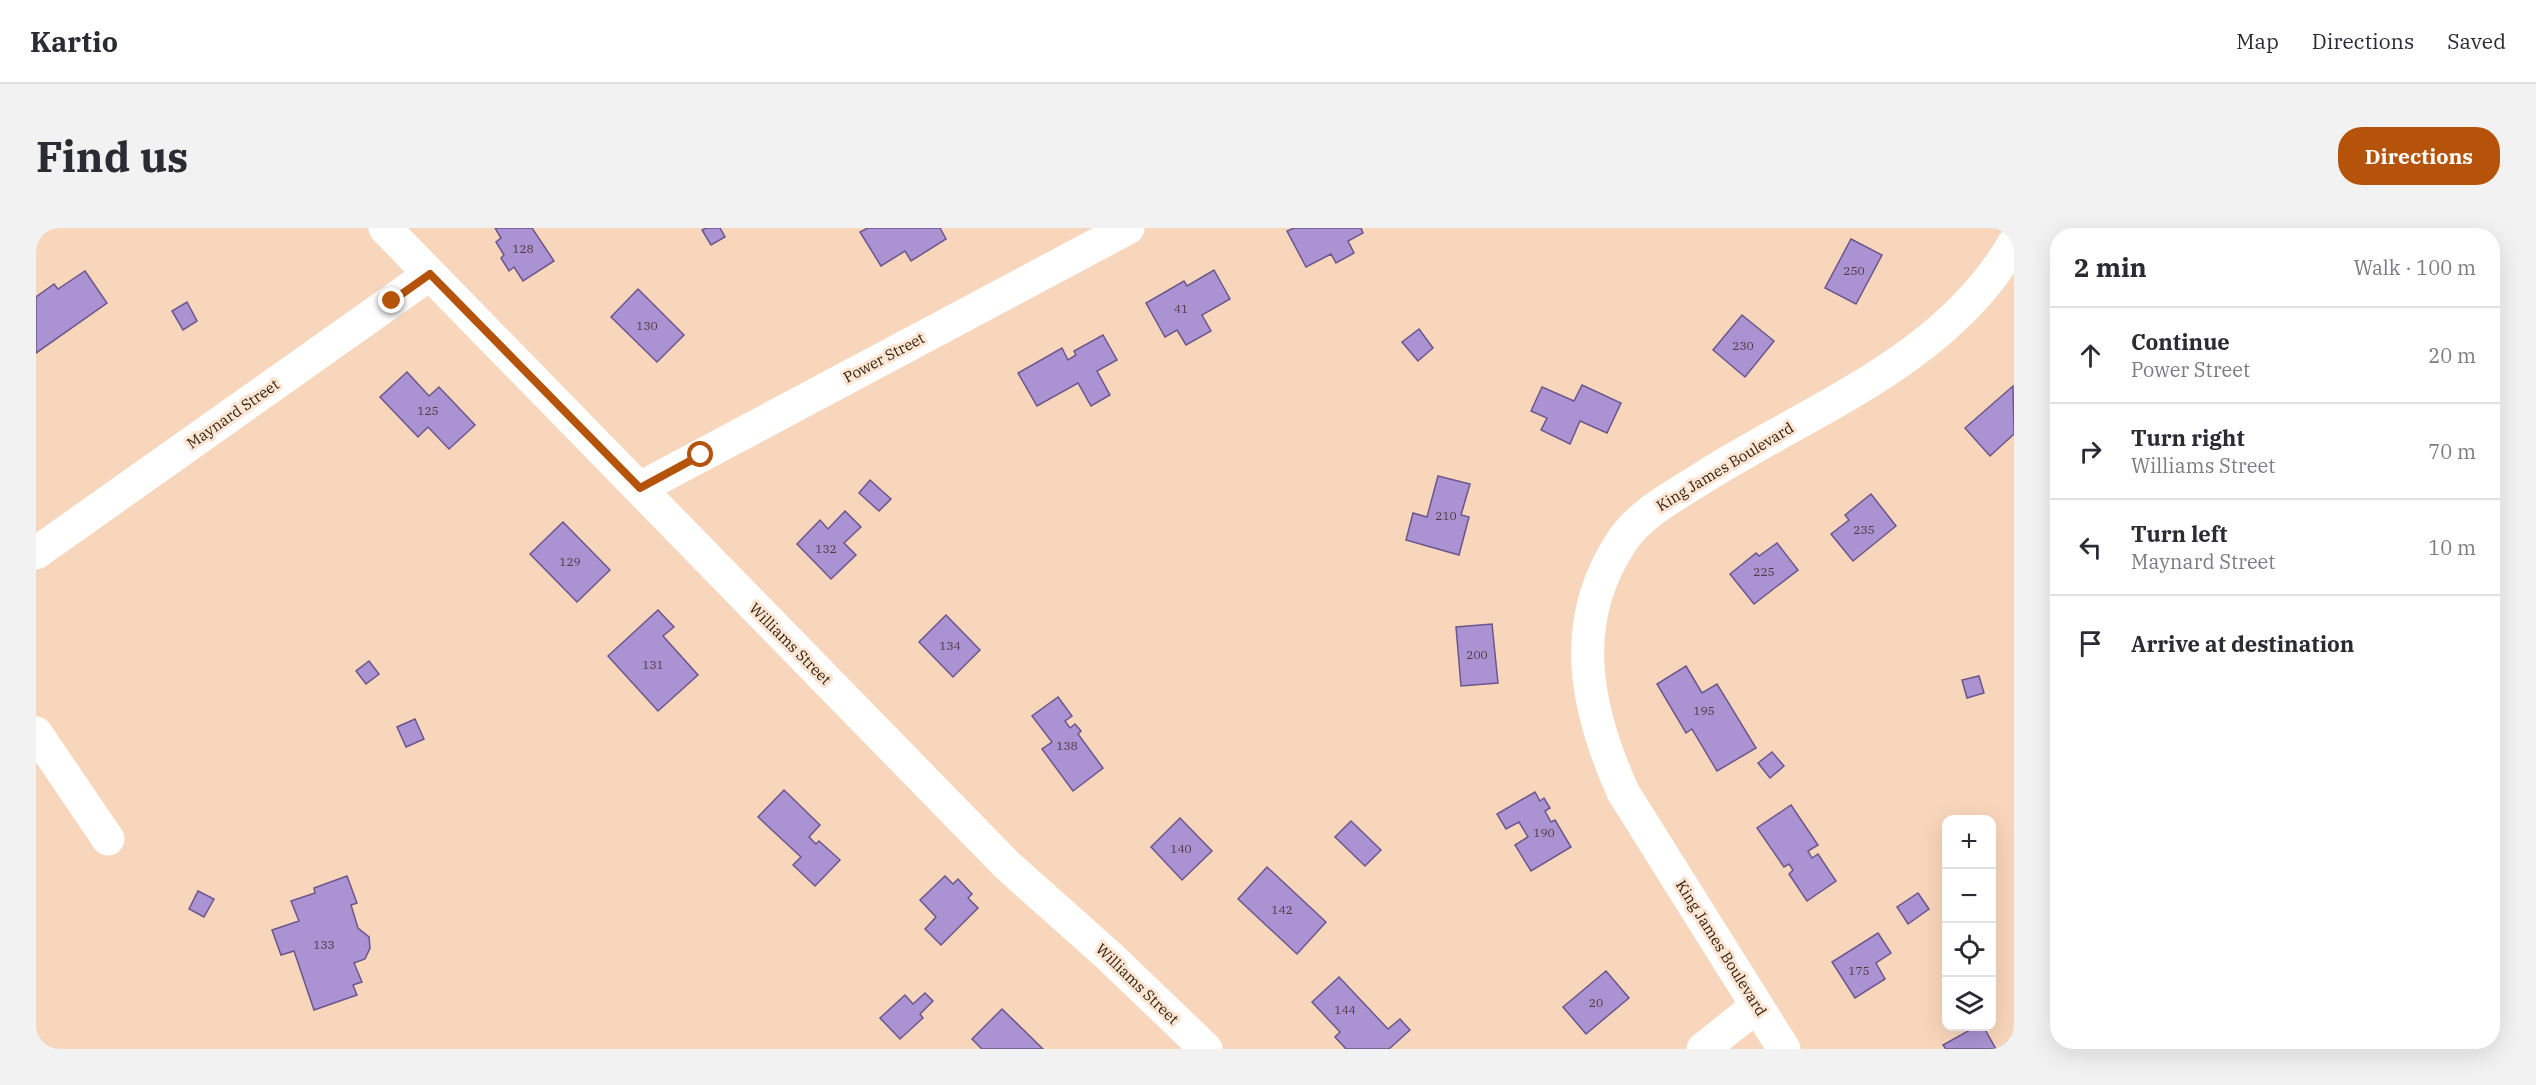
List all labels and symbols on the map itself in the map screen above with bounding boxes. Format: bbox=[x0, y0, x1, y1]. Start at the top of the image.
house number: 128 bbox=[512, 241, 534, 256]
house number: 250 bbox=[1843, 263, 1865, 278]
route end bbox=[378, 287, 404, 313]
house number: 41 bbox=[1174, 301, 1188, 316]
house number: 130 bbox=[636, 318, 658, 333]
street label: Power Street bbox=[840, 328, 928, 387]
house number: 230 bbox=[1732, 338, 1754, 353]
street label: Maynard Street bbox=[183, 375, 283, 452]
house number: 125 bbox=[417, 403, 439, 418]
street label: King James Boulevard bbox=[1653, 418, 1797, 515]
route start bbox=[687, 441, 713, 467]
house number: 210 bbox=[1435, 508, 1457, 523]
house number: 235 bbox=[1853, 522, 1875, 537]
house number: 132 bbox=[815, 541, 837, 556]
house number: 129 bbox=[559, 554, 581, 569]
house number: 225 bbox=[1753, 564, 1775, 579]
street label: Williams Street bbox=[745, 599, 835, 689]
house number: 134 bbox=[939, 638, 961, 653]
house number: 200 bbox=[1466, 647, 1488, 662]
house number: 131 bbox=[642, 657, 664, 672]
house number: 195 bbox=[1693, 703, 1715, 718]
house number: 138 bbox=[1056, 738, 1078, 753]
house number: 190 bbox=[1533, 825, 1555, 840]
house number: 140 bbox=[1170, 841, 1192, 856]
street label: King James Boulevard bbox=[1672, 876, 1771, 1019]
house number: 142 bbox=[1271, 902, 1293, 917]
house number: 133 bbox=[313, 937, 335, 952]
street label: Williams Street bbox=[1092, 939, 1183, 1028]
house number: 175 bbox=[1848, 963, 1870, 978]
house number: 20 bbox=[1589, 995, 1603, 1010]
house number: 144 bbox=[1334, 1002, 1356, 1017]

